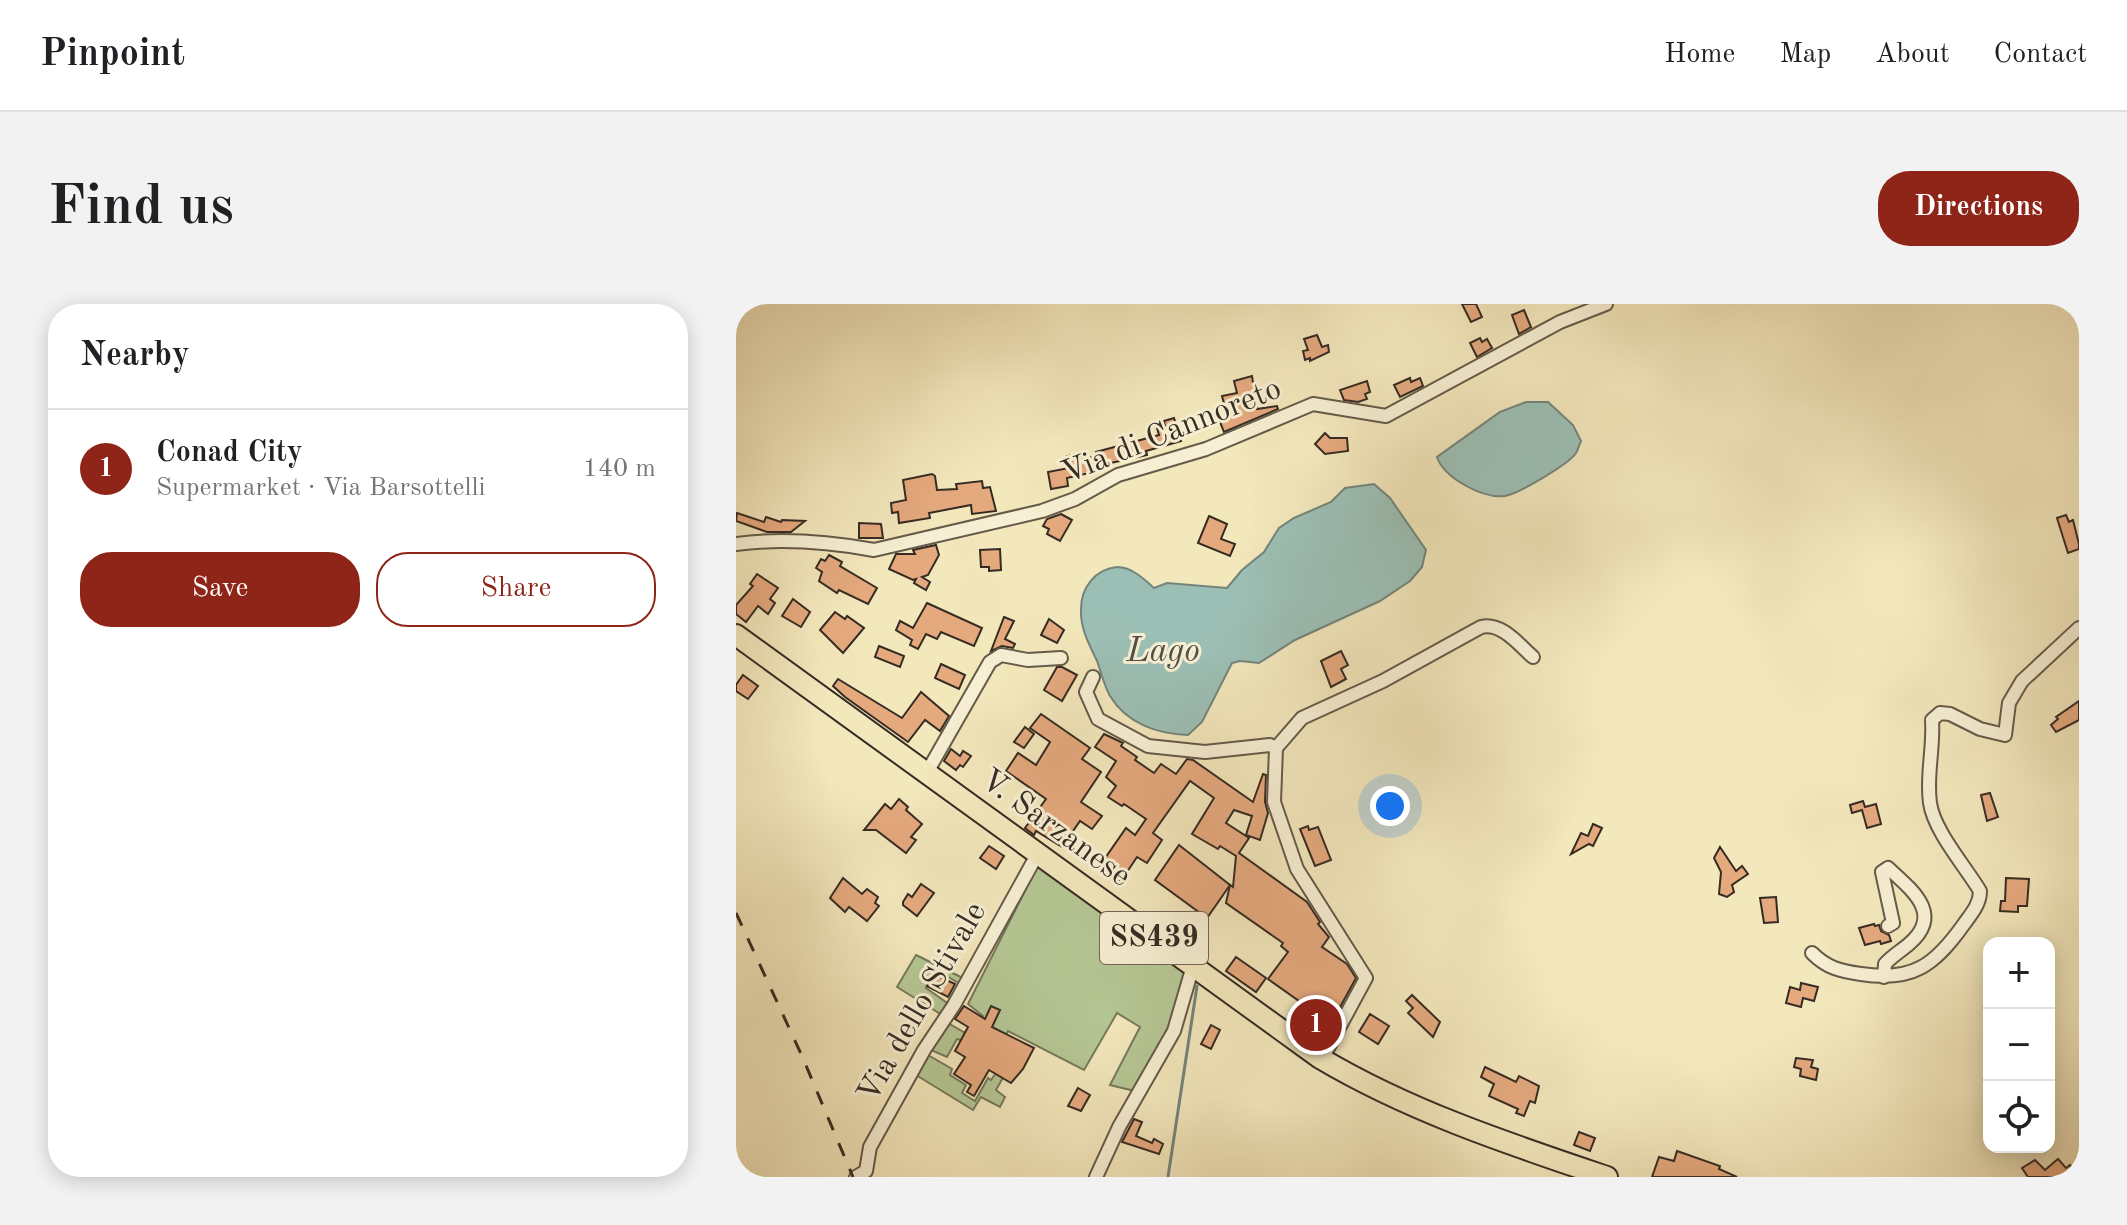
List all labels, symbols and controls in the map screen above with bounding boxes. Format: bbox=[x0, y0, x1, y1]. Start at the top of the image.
text: Pinpoint bbox=[40, 36, 185, 74]
text: Home bbox=[1664, 41, 1735, 69]
text: Map bbox=[1779, 41, 1831, 69]
text: About bbox=[1875, 41, 1950, 69]
text: Contact bbox=[1994, 41, 2087, 69]
button: Directions bbox=[1878, 171, 2079, 246]
text: Find us bbox=[48, 180, 234, 236]
text: Nearby bbox=[80, 339, 190, 373]
street label: Via di Cannoreto bbox=[1058, 373, 1286, 491]
text: Conad City bbox=[156, 438, 303, 468]
text: 1 bbox=[98, 456, 114, 482]
text: 140 m bbox=[583, 456, 656, 482]
text: Supermarket · Via Barsottelli bbox=[156, 475, 486, 501]
button: Save bbox=[80, 552, 360, 627]
button: Share bbox=[376, 552, 656, 627]
water label: Lago bbox=[1125, 635, 1200, 669]
street label: V. Sarzanese bbox=[974, 764, 1136, 894]
your location bbox=[1370, 786, 1410, 826]
street label: Via dello Stivale bbox=[853, 898, 993, 1108]
road number: SS439 bbox=[1100, 912, 1208, 964]
map controls bbox=[1983, 937, 2055, 1153]
button: + bbox=[1983, 937, 2055, 1009]
pin: 1 bbox=[1290, 995, 1342, 1055]
button: − bbox=[1983, 1009, 2055, 1081]
button: locate bbox=[1983, 1081, 2055, 1153]

